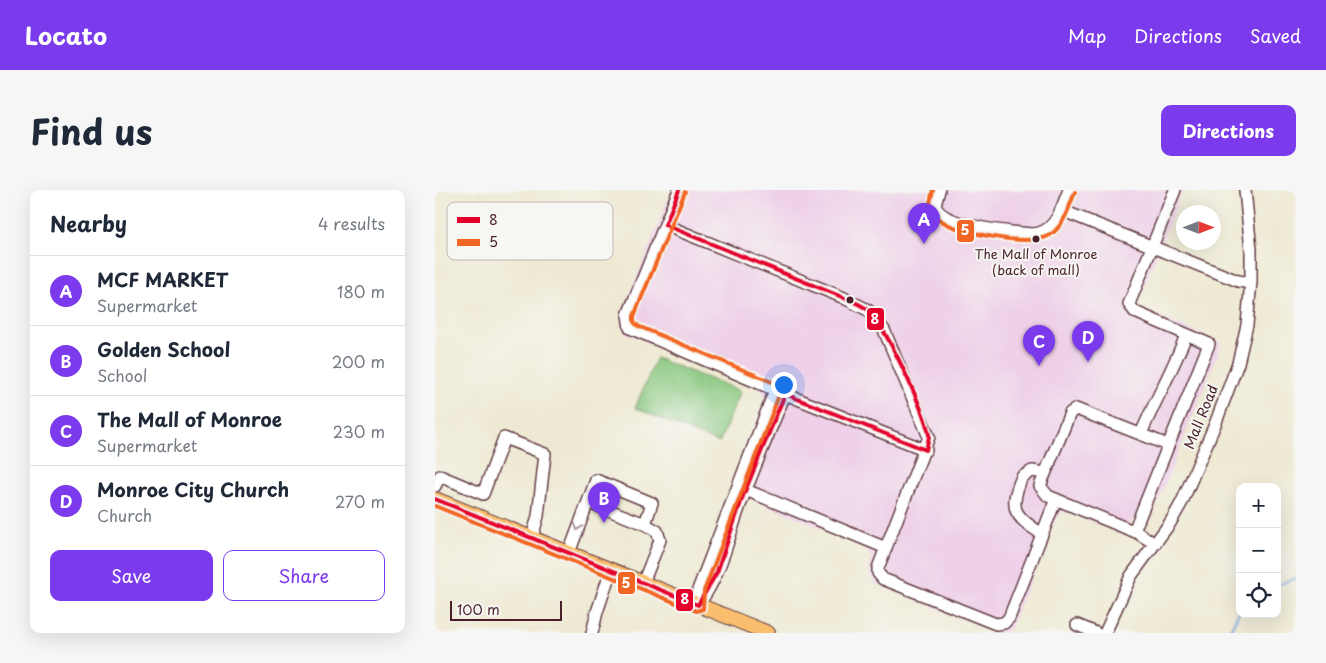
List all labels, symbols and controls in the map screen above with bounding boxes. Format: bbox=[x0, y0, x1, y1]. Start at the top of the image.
text: Locato bbox=[25, 17, 107, 53]
text: Map bbox=[1068, 22, 1106, 49]
text: Directions bbox=[1134, 22, 1222, 49]
text: Saved bbox=[1250, 22, 1301, 49]
text: Find us bbox=[30, 104, 152, 157]
button: Directions bbox=[1161, 105, 1296, 156]
legend bbox=[447, 202, 613, 260]
pin: A bbox=[908, 203, 940, 244]
north arrow bbox=[1176, 205, 1221, 250]
text: Nearby bbox=[50, 207, 127, 239]
text: 8 bbox=[489, 209, 498, 230]
text: 4 results bbox=[318, 211, 385, 235]
line badge: 5 bbox=[956, 219, 975, 243]
text: 5 bbox=[961, 219, 970, 240]
text: 5 bbox=[489, 231, 498, 252]
marker: The Mall of Monroe (back of mall) bbox=[1031, 234, 1041, 244]
place label: The Mall of Monroe (back of mall) bbox=[975, 244, 1097, 279]
text: MCF MARKET bbox=[97, 265, 228, 293]
text: A bbox=[60, 279, 72, 303]
text: 180 m bbox=[337, 279, 385, 303]
text: Supermarket bbox=[97, 293, 197, 317]
unlabelled marker bbox=[845, 295, 855, 305]
line badge: 8 bbox=[866, 307, 885, 331]
text: 8 bbox=[871, 308, 880, 329]
pin: D bbox=[1072, 321, 1104, 362]
pin: C bbox=[1023, 325, 1055, 366]
text: Golden School bbox=[97, 335, 230, 363]
text: B bbox=[61, 349, 71, 373]
text: 200 m bbox=[332, 349, 385, 373]
text: School bbox=[97, 363, 147, 387]
your location bbox=[771, 372, 797, 398]
street label: Mall Road bbox=[1178, 381, 1223, 452]
text: The Mall of Monroe bbox=[97, 405, 282, 433]
text: C bbox=[60, 419, 72, 443]
text: 230 m bbox=[333, 419, 385, 443]
text: Supermarket bbox=[97, 433, 197, 457]
text: Monroe City Church bbox=[97, 475, 289, 503]
pin: B bbox=[588, 482, 620, 523]
map controls bbox=[1236, 483, 1281, 618]
button: + bbox=[1236, 483, 1281, 528]
text: D bbox=[60, 489, 72, 513]
text: 270 m bbox=[335, 489, 385, 513]
text: Church bbox=[97, 503, 152, 527]
one-way arrow bbox=[574, 523, 584, 531]
button: − bbox=[1236, 528, 1281, 573]
button: Save bbox=[50, 550, 213, 601]
button: Share bbox=[223, 550, 385, 601]
line badge: 5 bbox=[617, 571, 636, 595]
text: 5 bbox=[622, 572, 631, 593]
button: locate bbox=[1236, 573, 1281, 618]
line badge: 8 bbox=[675, 588, 694, 612]
text: 8 bbox=[681, 588, 690, 609]
scale bar bbox=[450, 598, 563, 621]
text: 100 m bbox=[457, 599, 500, 620]

